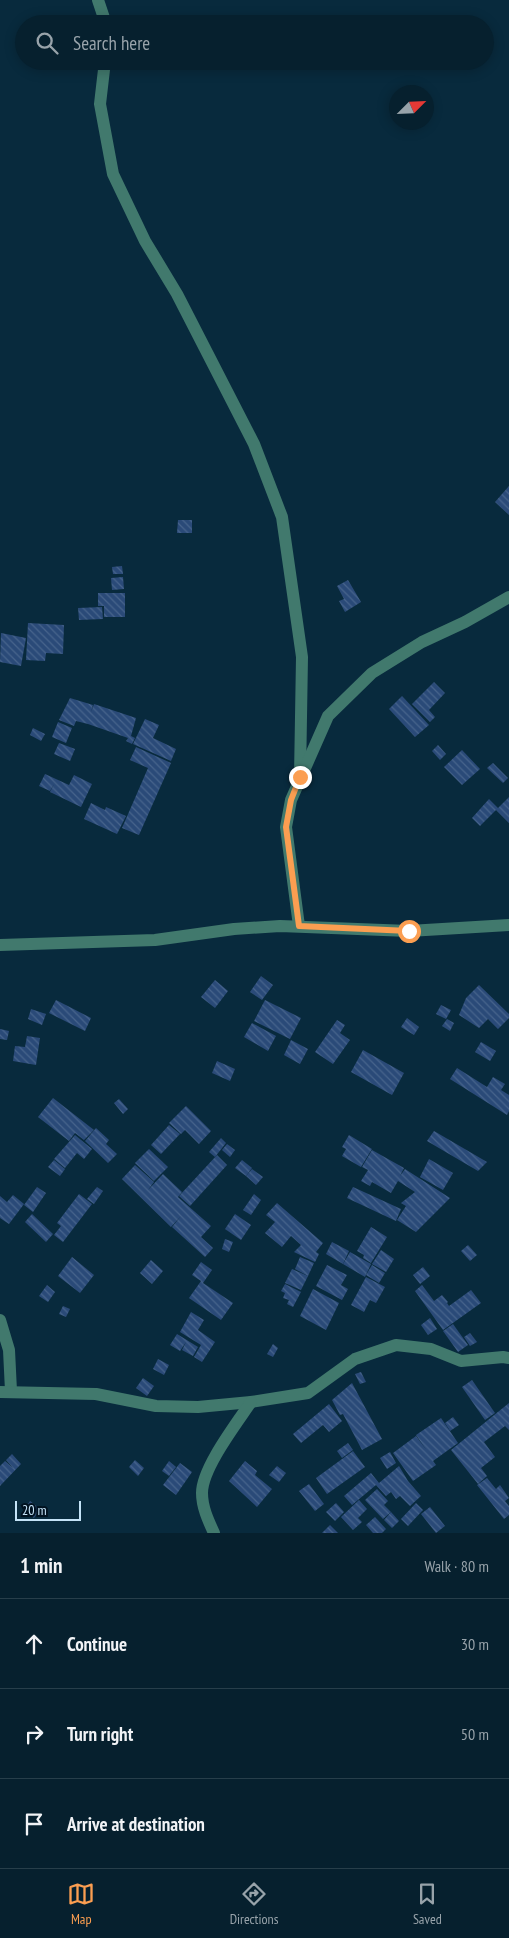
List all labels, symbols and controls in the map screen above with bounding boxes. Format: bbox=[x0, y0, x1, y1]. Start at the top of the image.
search box bbox=[15, 15, 494, 70]
icon: search bbox=[33, 29, 61, 57]
text: Search here bbox=[73, 31, 150, 55]
north arrow bbox=[389, 85, 434, 130]
route end bbox=[289, 766, 312, 789]
route start bbox=[398, 920, 421, 943]
scale bar bbox=[15, 1498, 81, 1521]
text: 20 m bbox=[22, 1501, 47, 1519]
text: 1 min bbox=[20, 1552, 62, 1579]
text: Walk · 80 m bbox=[424, 1556, 489, 1576]
icon: ahead bbox=[20, 1630, 48, 1658]
text: Continue bbox=[67, 1632, 127, 1656]
text: 30 m bbox=[461, 1634, 489, 1654]
icon: right bbox=[20, 1720, 48, 1748]
text: Turn right bbox=[67, 1722, 133, 1746]
text: 50 m bbox=[461, 1724, 489, 1744]
icon: arrive bbox=[20, 1810, 48, 1838]
text: Arrive at destination bbox=[67, 1812, 205, 1836]
tab: Map bbox=[67, 1880, 95, 1928]
tab: Directions bbox=[230, 1880, 278, 1928]
tab: Saved bbox=[413, 1880, 442, 1928]

